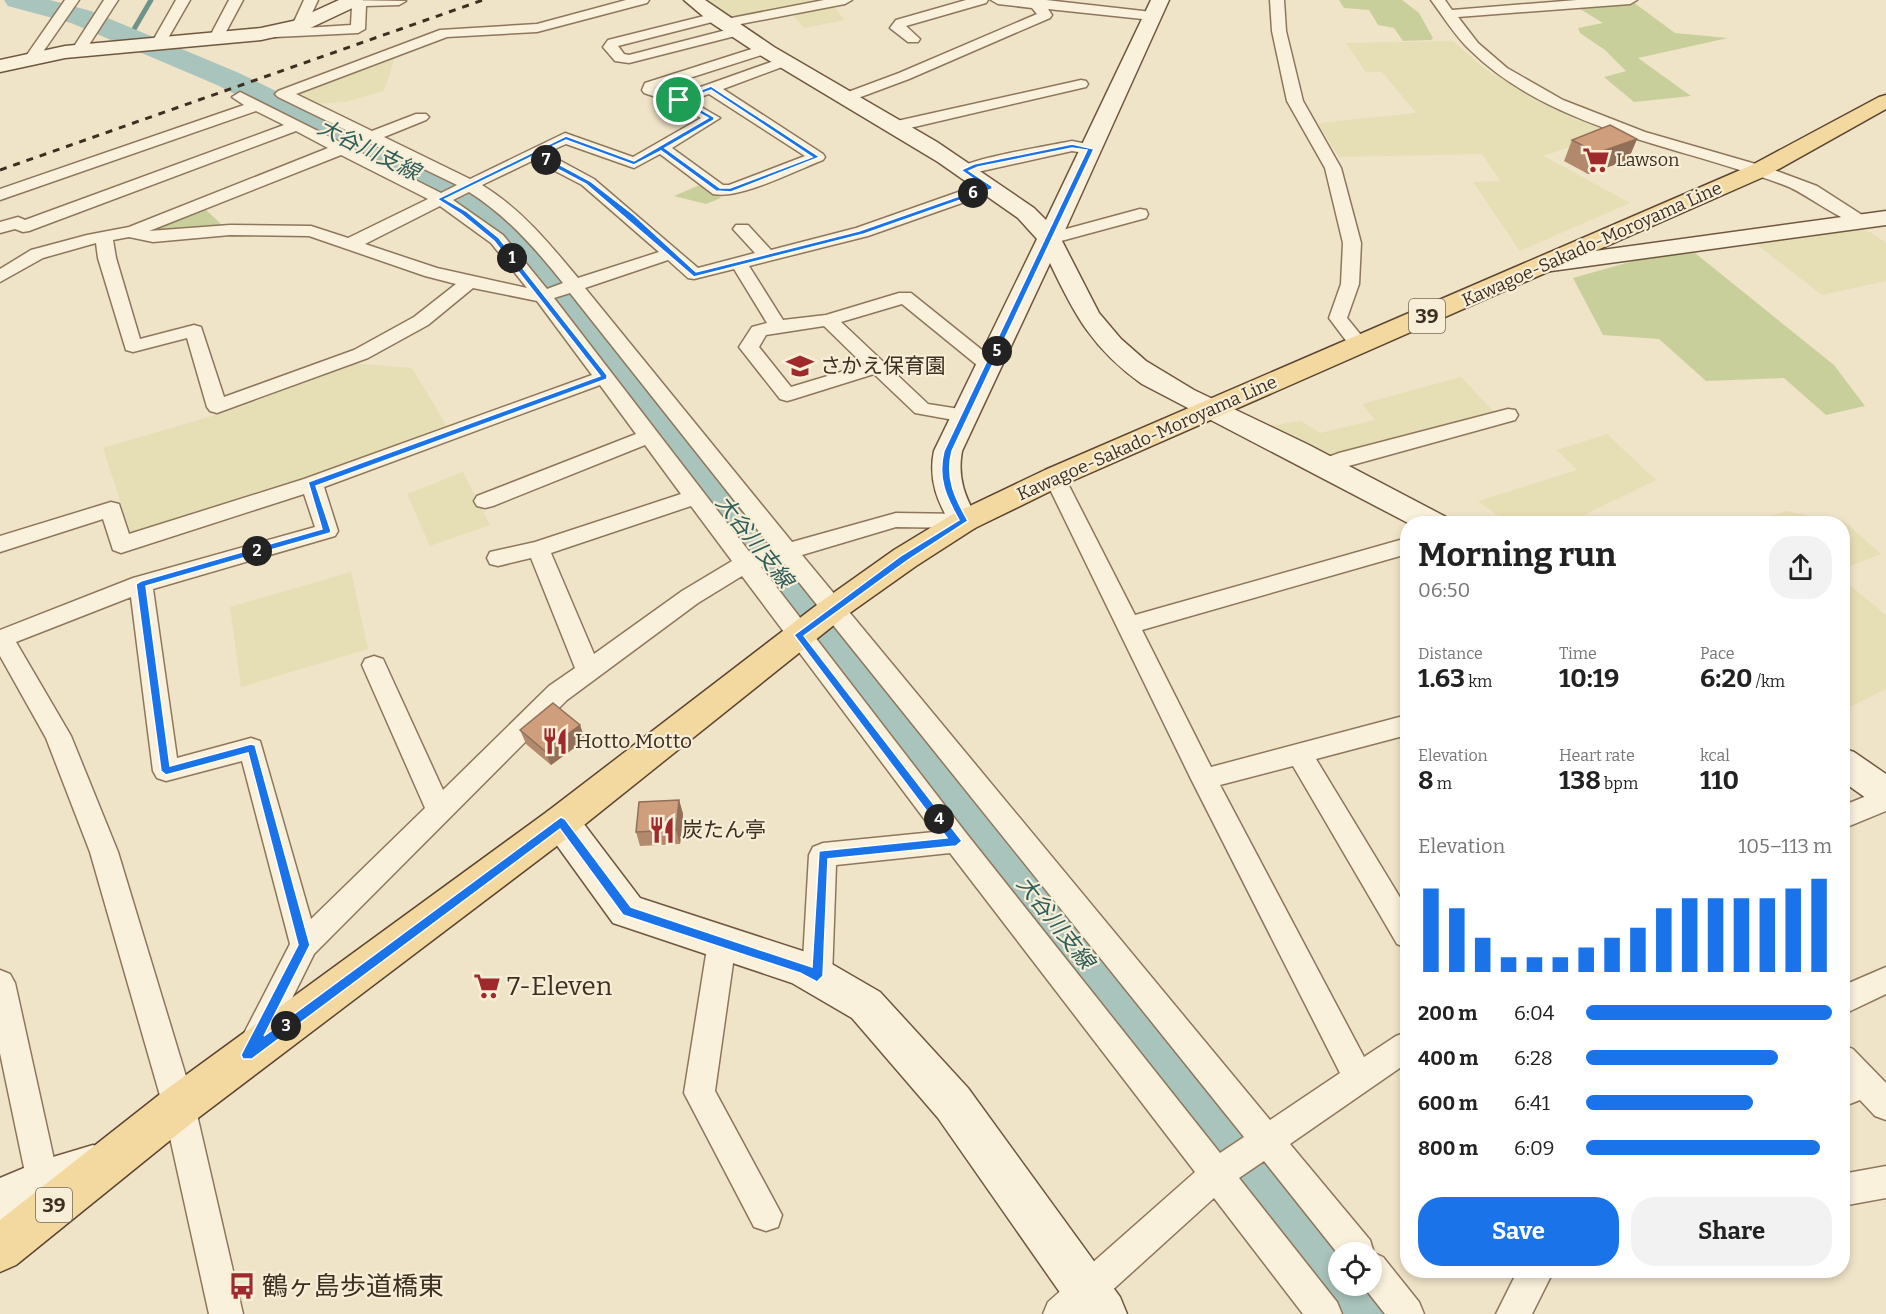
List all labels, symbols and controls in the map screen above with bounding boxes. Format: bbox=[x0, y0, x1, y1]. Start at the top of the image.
pin bbox=[653, 74, 704, 125]
icon: arrive bbox=[662, 83, 695, 116]
water label: 大谷川支線 bbox=[313, 113, 427, 187]
pin: 7 bbox=[531, 145, 561, 175]
supermarket icon: Lawson bbox=[1581, 145, 1611, 175]
place label: Lawson bbox=[1616, 149, 1680, 171]
text: 7 bbox=[542, 150, 550, 169]
street label: Kawagoe-Sakado-Moroyama Line bbox=[1459, 177, 1725, 311]
pin: 6 bbox=[958, 178, 988, 208]
text: 6 bbox=[968, 183, 978, 202]
pin: 1 bbox=[497, 243, 527, 273]
text: 1 bbox=[509, 248, 515, 267]
road number: 39 bbox=[1409, 299, 1445, 333]
pin: 5 bbox=[982, 336, 1012, 366]
text: 5 bbox=[993, 341, 1001, 360]
school or university icon: さかえ保育園 bbox=[785, 351, 815, 381]
place label: さかえ保育園 bbox=[820, 353, 946, 379]
street label: Kawagoe-Sakado-Moroyama Line bbox=[1014, 371, 1280, 505]
water label: 大谷川支線 bbox=[710, 490, 801, 595]
text: Morning run bbox=[1418, 535, 1616, 575]
pin: 2 bbox=[242, 536, 272, 566]
button: share bbox=[1769, 536, 1832, 599]
text: 2 bbox=[252, 541, 262, 560]
text: 06:50 bbox=[1418, 578, 1470, 602]
text: Distance bbox=[1418, 644, 1483, 663]
text: Time bbox=[1559, 644, 1597, 663]
text: Pace bbox=[1700, 644, 1735, 663]
text: 1.63 bbox=[1418, 663, 1465, 694]
text: 10:19 bbox=[1559, 663, 1619, 694]
text: 6:20 bbox=[1700, 663, 1753, 694]
text: km bbox=[1465, 672, 1492, 691]
text: /km bbox=[1753, 672, 1785, 691]
restaurant icon: Hotto Motto bbox=[540, 726, 570, 756]
place label: Hotto Motto bbox=[575, 728, 692, 754]
text: Elevation bbox=[1418, 746, 1488, 765]
text: Heart rate bbox=[1559, 746, 1635, 765]
text: kcal bbox=[1700, 746, 1730, 765]
text: 8 bbox=[1418, 765, 1434, 796]
text: 138 bbox=[1559, 765, 1601, 796]
text: 110 bbox=[1700, 765, 1739, 796]
text: m bbox=[1434, 774, 1452, 793]
text: bpm bbox=[1601, 774, 1638, 793]
pin: 4 bbox=[924, 804, 954, 834]
text: 4 bbox=[934, 809, 944, 828]
restaurant icon: 炭たん亭 bbox=[647, 815, 677, 845]
place label: 炭たん亭 bbox=[682, 817, 766, 843]
text: Elevation bbox=[1418, 834, 1505, 858]
text: 105–113 m bbox=[1738, 834, 1832, 858]
water label: 大谷川支線 bbox=[1011, 871, 1102, 976]
supermarket icon: 7-Eleven bbox=[472, 971, 502, 1001]
place label: 7-Eleven bbox=[507, 971, 613, 1002]
text: 200 m bbox=[1418, 1001, 1477, 1025]
text: 6:04 bbox=[1514, 1001, 1554, 1025]
pin: 3 bbox=[271, 1011, 301, 1041]
text: 3 bbox=[281, 1016, 291, 1035]
text: 400 m bbox=[1418, 1046, 1478, 1070]
text: 6:28 bbox=[1514, 1046, 1553, 1070]
text: 600 m bbox=[1418, 1091, 1478, 1115]
text: 6:41 bbox=[1514, 1091, 1550, 1115]
text: 800 m bbox=[1418, 1136, 1478, 1160]
text: 6:09 bbox=[1514, 1136, 1555, 1160]
road number: 39 bbox=[36, 1188, 72, 1222]
button: Save bbox=[1418, 1197, 1619, 1266]
button: Share bbox=[1631, 1197, 1832, 1266]
map controls bbox=[1328, 1242, 1382, 1296]
button: locate bbox=[1328, 1242, 1382, 1296]
bus stop icon: 鶴ヶ島歩道橋東 bbox=[227, 1271, 257, 1301]
place label: 鶴ヶ島歩道橋東 bbox=[262, 1271, 444, 1302]

